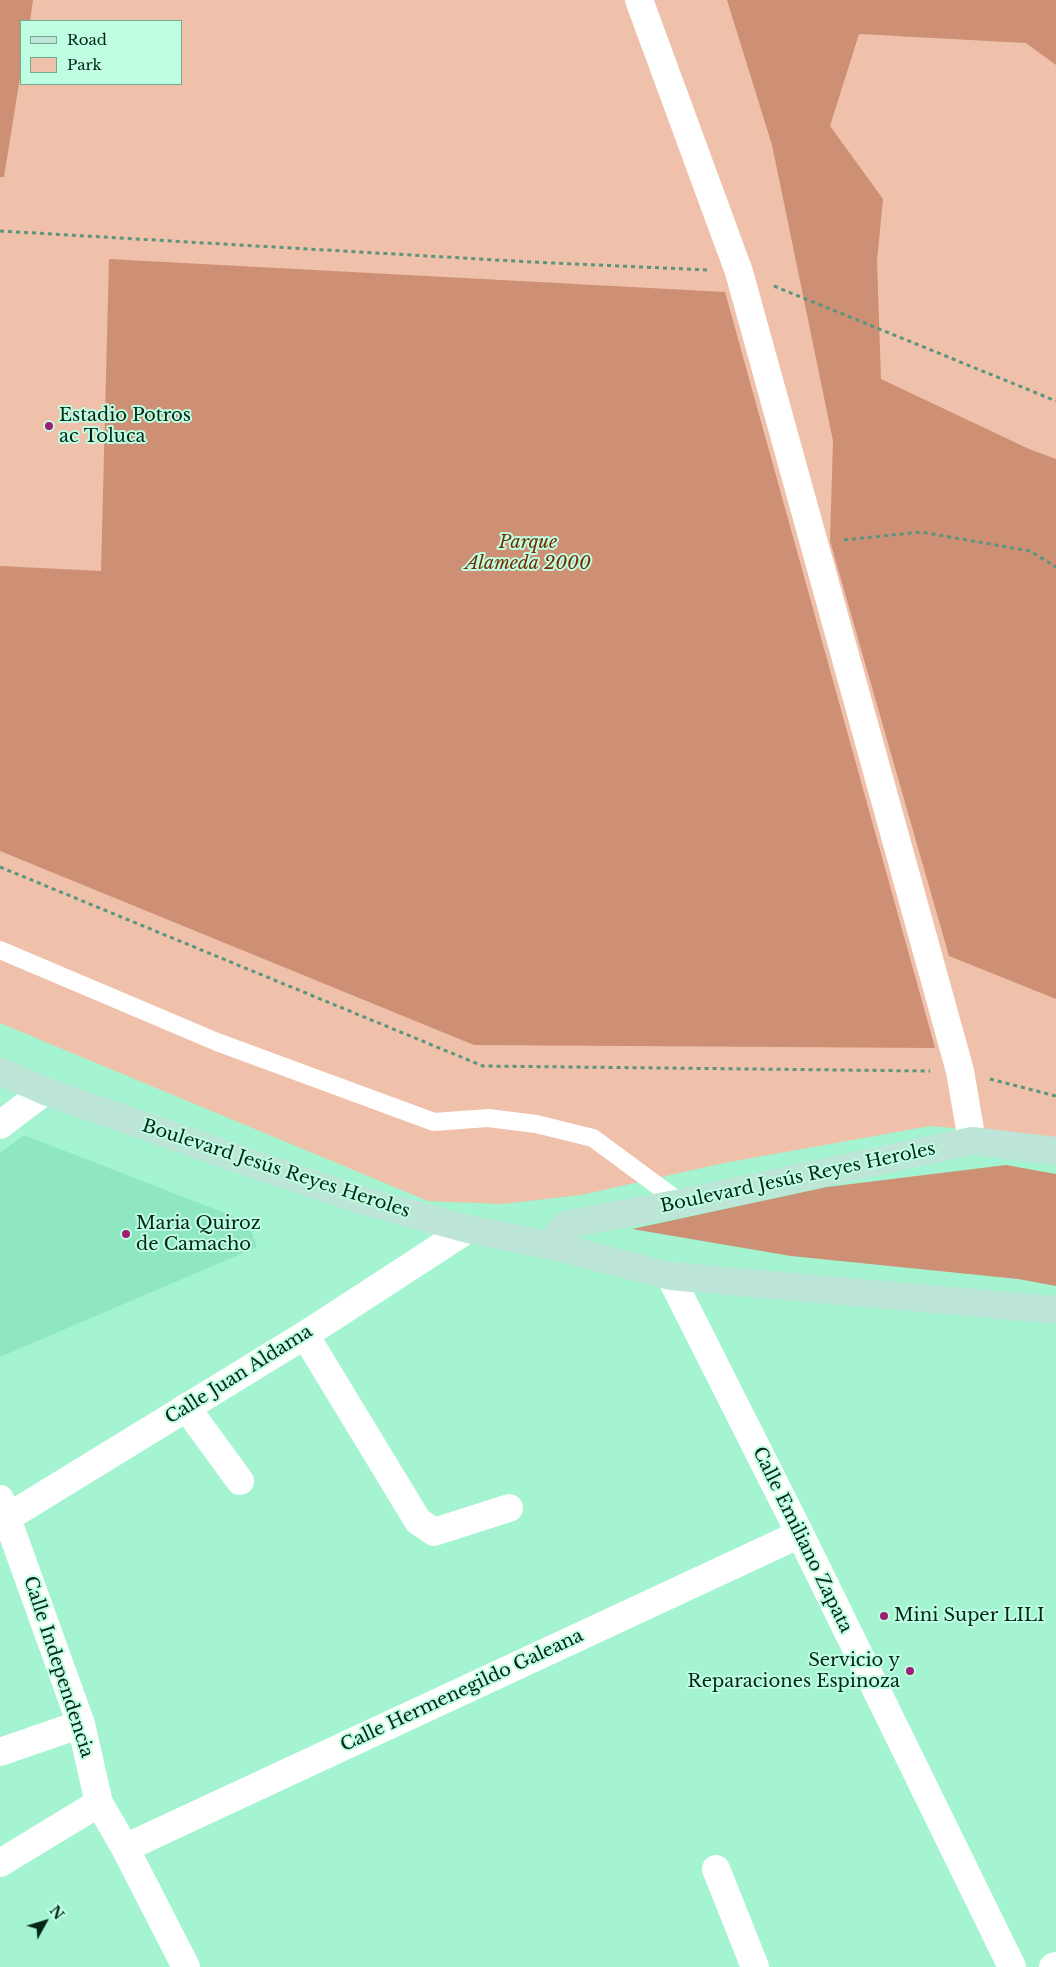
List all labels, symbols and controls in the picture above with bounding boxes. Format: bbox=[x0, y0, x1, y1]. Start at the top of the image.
legend bbox=[20, 20, 182, 85]
text: Road bbox=[67, 30, 107, 49]
text: Park bbox=[67, 55, 102, 74]
place label: Estadio Potros ac Toluca bbox=[59, 405, 191, 448]
marker: Estadio Potros ac Toluca bbox=[43, 420, 55, 432]
park label: Parque Alameda 2000 bbox=[465, 532, 591, 574]
street label: Boulevard Jesús Reyes Heroles bbox=[139, 1115, 413, 1223]
street label: Boulevard Jesús Reyes Heroles bbox=[659, 1138, 937, 1218]
place label: Maria Quiroz de Camacho bbox=[136, 1213, 261, 1256]
marker: Maria Quiroz de Camacho bbox=[120, 1228, 132, 1240]
street label: Calle Juan Aldama bbox=[162, 1321, 316, 1429]
street label: Calle Emiliano Zapata bbox=[748, 1443, 856, 1637]
street label: Calle Independencia bbox=[18, 1574, 98, 1760]
place label: Mini Super LILI bbox=[894, 1605, 1045, 1627]
marker: Mini Super LILI bbox=[878, 1610, 890, 1622]
street label: Calle Hermenegildo Galeana bbox=[337, 1625, 587, 1757]
place label: Servicio y Reparaciones Espinoza bbox=[688, 1650, 900, 1692]
marker: Servicio y Reparaciones Espinoza bbox=[904, 1665, 916, 1677]
north arrow bbox=[20, 1897, 70, 1947]
text: N bbox=[46, 1902, 68, 1923]

